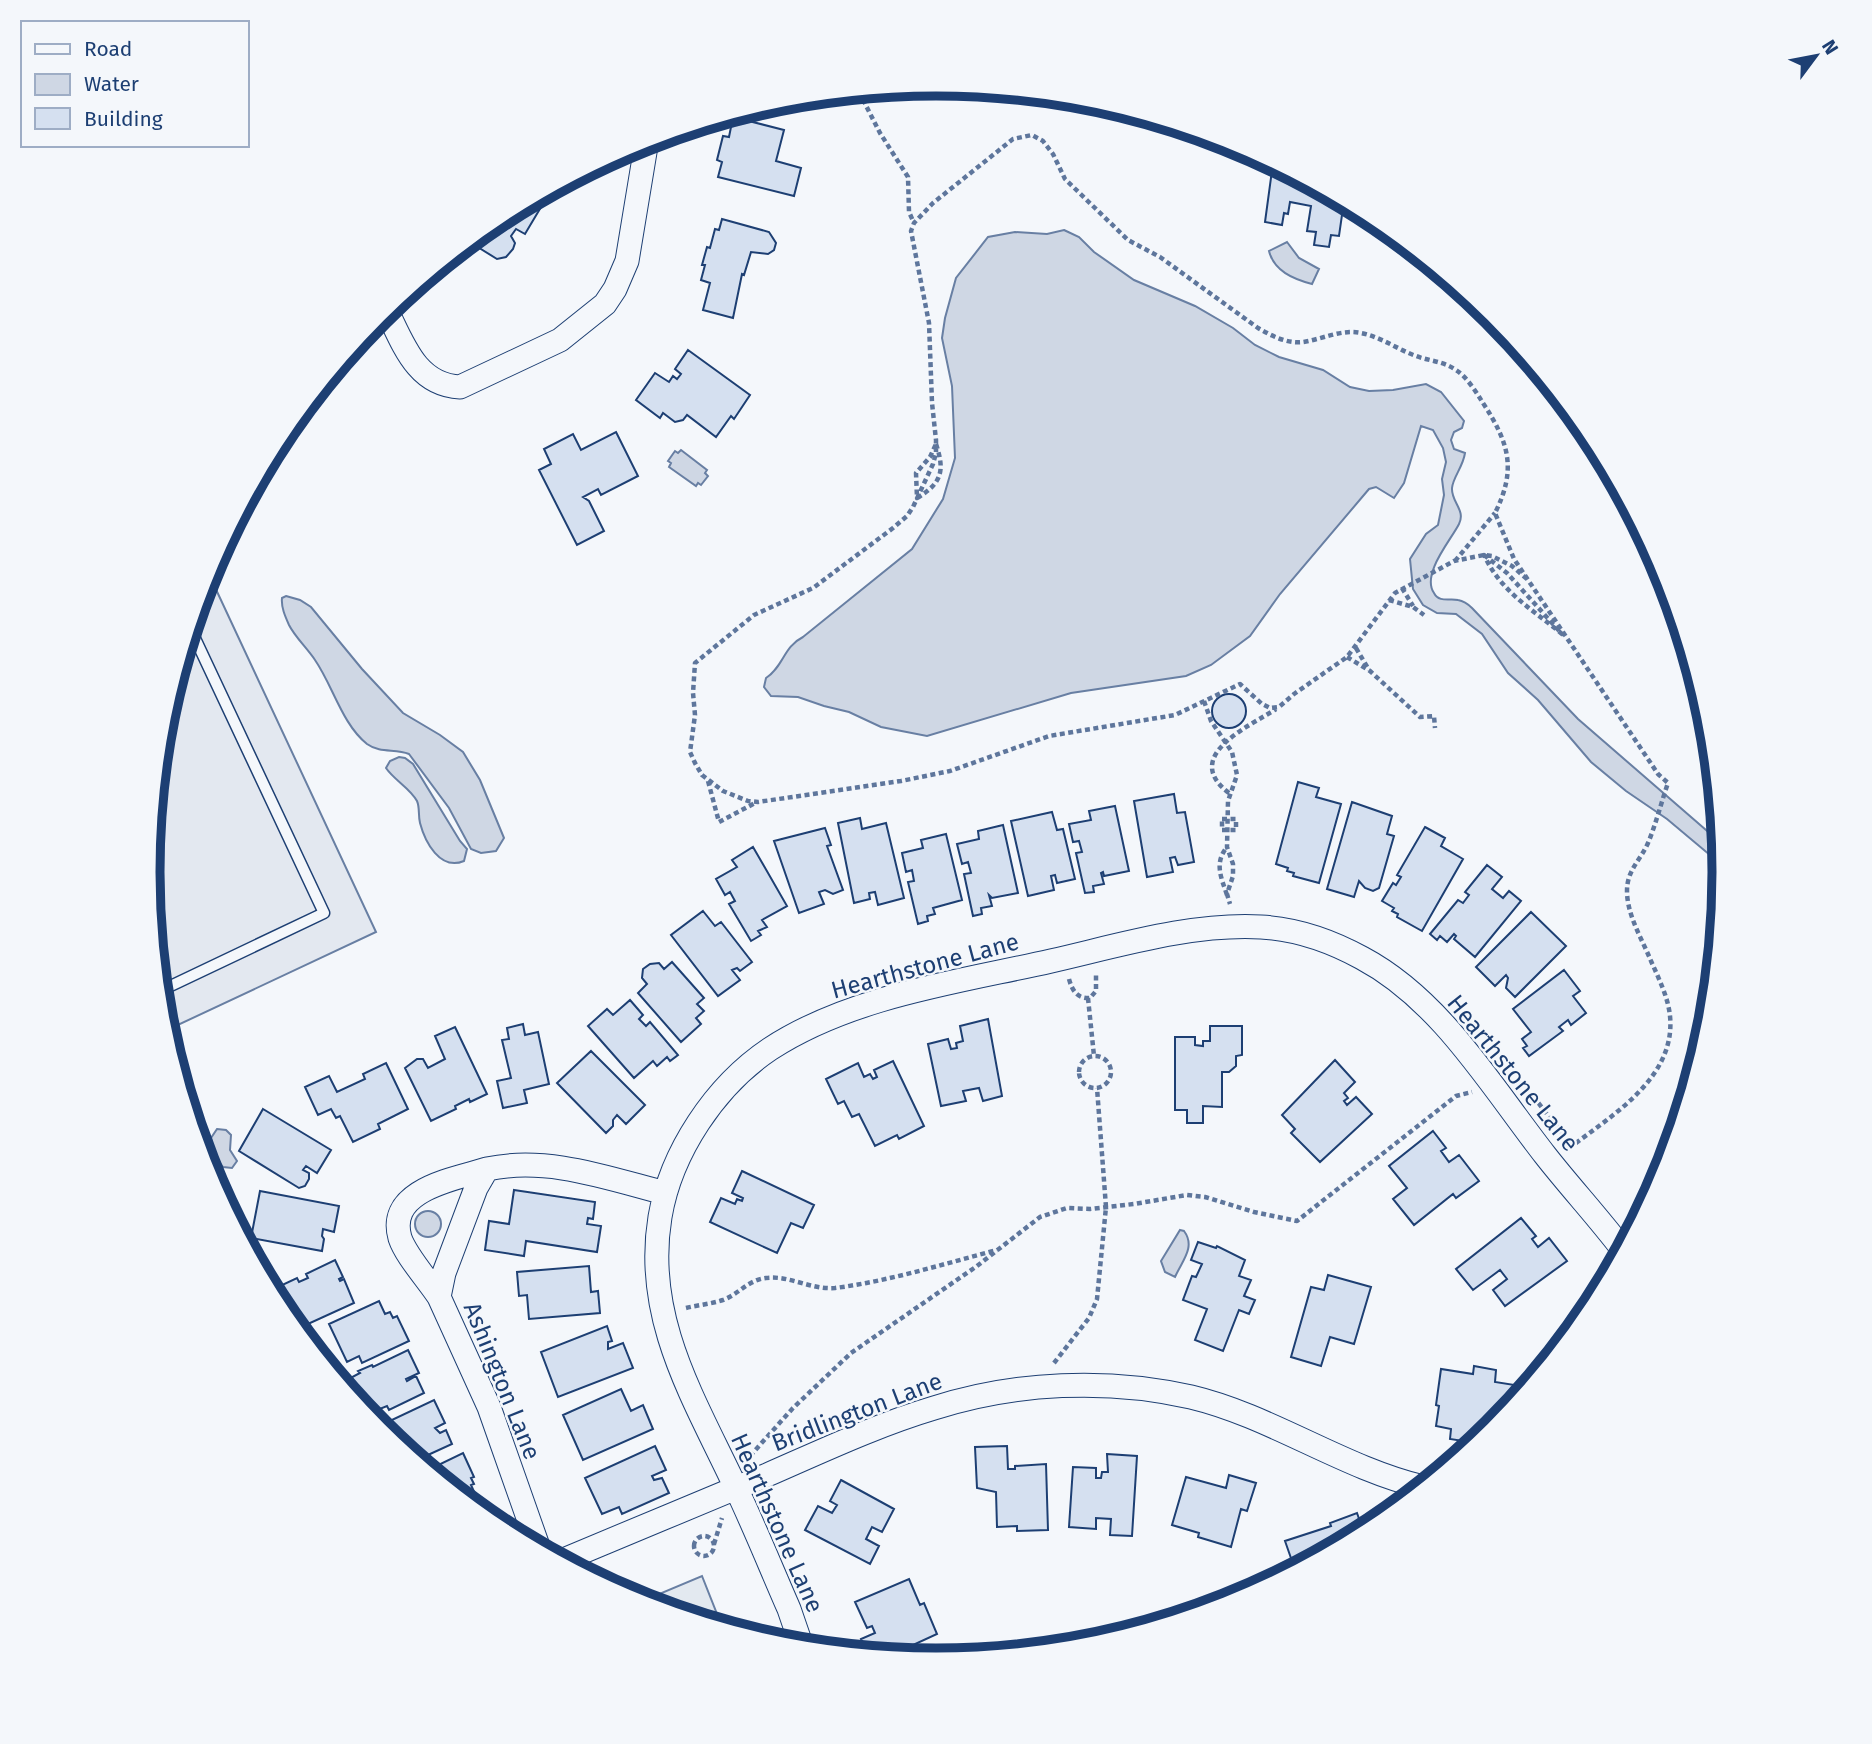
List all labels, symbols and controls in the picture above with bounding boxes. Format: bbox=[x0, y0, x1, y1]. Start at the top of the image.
legend bbox=[21, 21, 248, 147]
north arrow bbox=[1781, 21, 1851, 91]
text: Road bbox=[84, 36, 132, 62]
text: N bbox=[1817, 36, 1843, 59]
text: Water bbox=[84, 71, 139, 97]
text: Building bbox=[84, 106, 163, 132]
street label: Hearthstone Lane bbox=[828, 927, 1022, 1005]
street label: Hearthstone Lane bbox=[1441, 989, 1585, 1157]
street label: Ashington Lane bbox=[458, 1298, 546, 1464]
street label: Bridlington Lane bbox=[768, 1367, 946, 1457]
street label: Hearthstone Lane bbox=[725, 1429, 829, 1617]

